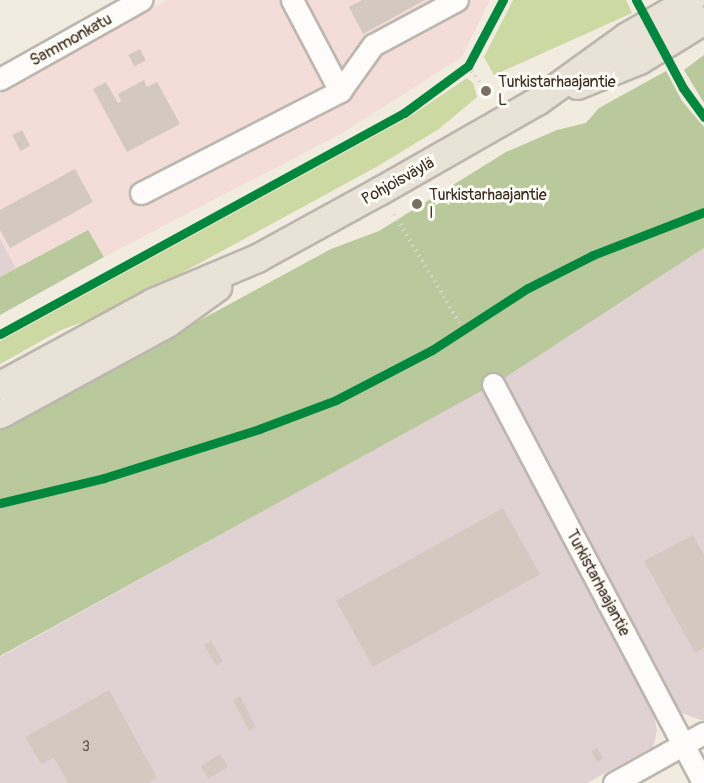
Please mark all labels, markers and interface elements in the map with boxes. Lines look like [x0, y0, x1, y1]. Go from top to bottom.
street label: Sammonkatu [27, 10, 115, 70]
place label: Turkistarhaajantie L [498, 72, 616, 110]
marker: Turkistarhaajantie L [479, 84, 493, 98]
street label: Pohjoisväylä [358, 153, 438, 209]
place label: Turkistarhaajantie I [429, 185, 547, 223]
marker: Turkistarhaajantie I [410, 197, 424, 211]
street label: Turkistarhaajantie [562, 527, 634, 639]
house number: 3 [82, 739, 90, 755]

